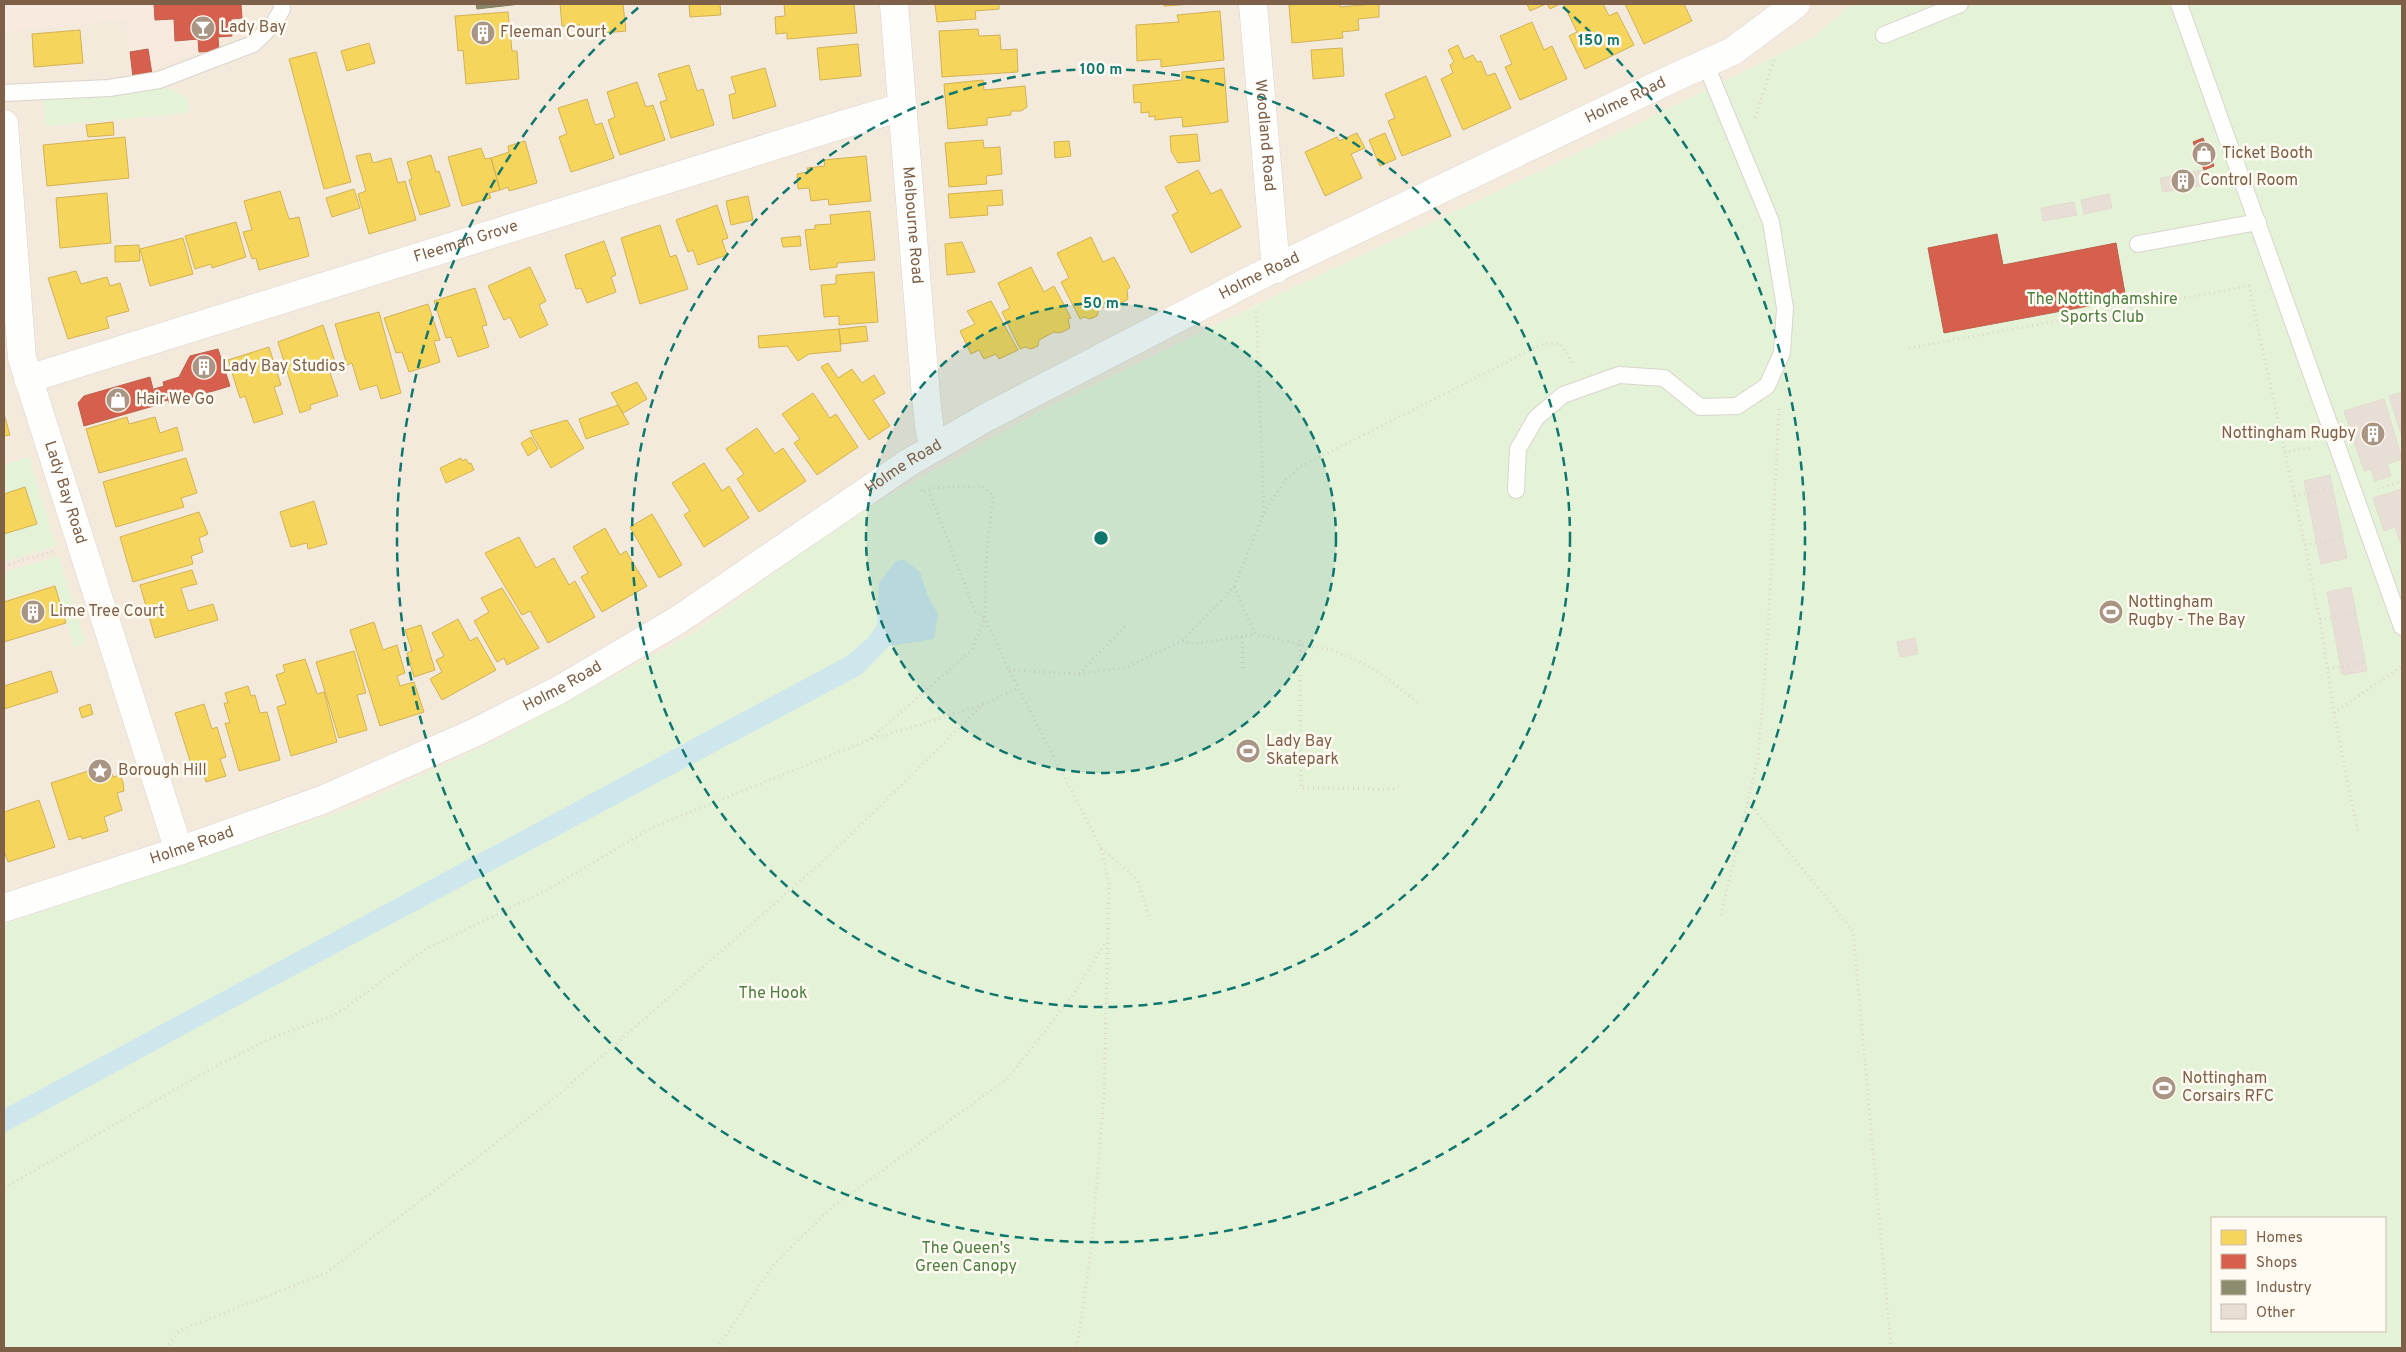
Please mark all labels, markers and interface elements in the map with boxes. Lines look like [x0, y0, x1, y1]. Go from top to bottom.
bar icon: Lady Bay [190, 15, 216, 41]
place label: Lady Bay [220, 18, 286, 38]
building icon: Fleeman Court [470, 20, 496, 46]
place label: Fleeman Court [500, 23, 607, 43]
text: 150 m [1578, 32, 1620, 51]
text: 100 m [1080, 61, 1122, 80]
street label: Holme Road [1582, 73, 1670, 129]
street label: Woodland Road [1250, 79, 1279, 192]
shop icon: Ticket Booth [2191, 141, 2217, 167]
place label: Ticket Booth [2222, 144, 2313, 164]
street label: Melbourne Road [897, 166, 927, 285]
building icon: Control Room [2170, 168, 2196, 194]
place label: Control Room [2200, 171, 2298, 191]
street label: Fleeman Grove [411, 216, 521, 268]
street label: Holme Road [1216, 248, 1303, 305]
park label: The Nottinghamshire Sports Club [2026, 290, 2178, 328]
text: 50 m [1083, 295, 1119, 314]
building icon: Lady Bay Studios [191, 354, 217, 380]
place label: Lady Bay Studios [222, 357, 345, 377]
shop icon: Hair We Go [105, 387, 131, 413]
place label: Hair We Go [136, 390, 214, 410]
building icon: Nottingham Rugby [2360, 421, 2386, 447]
place label: Nottingham Rugby [2221, 424, 2356, 444]
street label: Holme Road [861, 435, 946, 499]
street label: Lady Bay Road [39, 439, 91, 547]
centre of rings [1092, 529, 1110, 547]
place label: Nottingham Rugby - The Bay [2128, 593, 2245, 631]
building icon: Lime Tree Court [20, 599, 46, 625]
sports icon: Nottingham Rugby - The Bay [2098, 599, 2124, 625]
place label: Lime Tree Court [50, 602, 165, 622]
street label: Holme Road [520, 657, 606, 717]
place label: Lady Bay Skatepark [1266, 732, 1339, 770]
sports icon: Lady Bay Skatepark [1235, 738, 1261, 764]
place icon: Borough Hill [87, 758, 113, 784]
place label: Borough Hill [118, 761, 207, 781]
street label: Holme Road [148, 822, 237, 870]
park label: The Hook [739, 984, 807, 1004]
place label: Nottingham Corsairs RFC [2182, 1069, 2274, 1107]
sports icon: Nottingham Corsairs RFC [2151, 1075, 2177, 1101]
legend [2211, 1217, 2386, 1332]
text: Homes [2256, 1229, 2303, 1248]
park label: The Queen's Green Canopy [915, 1239, 1017, 1277]
text: Shops [2256, 1254, 2297, 1273]
text: Industry [2256, 1279, 2312, 1298]
text: Other [2256, 1304, 2295, 1323]

